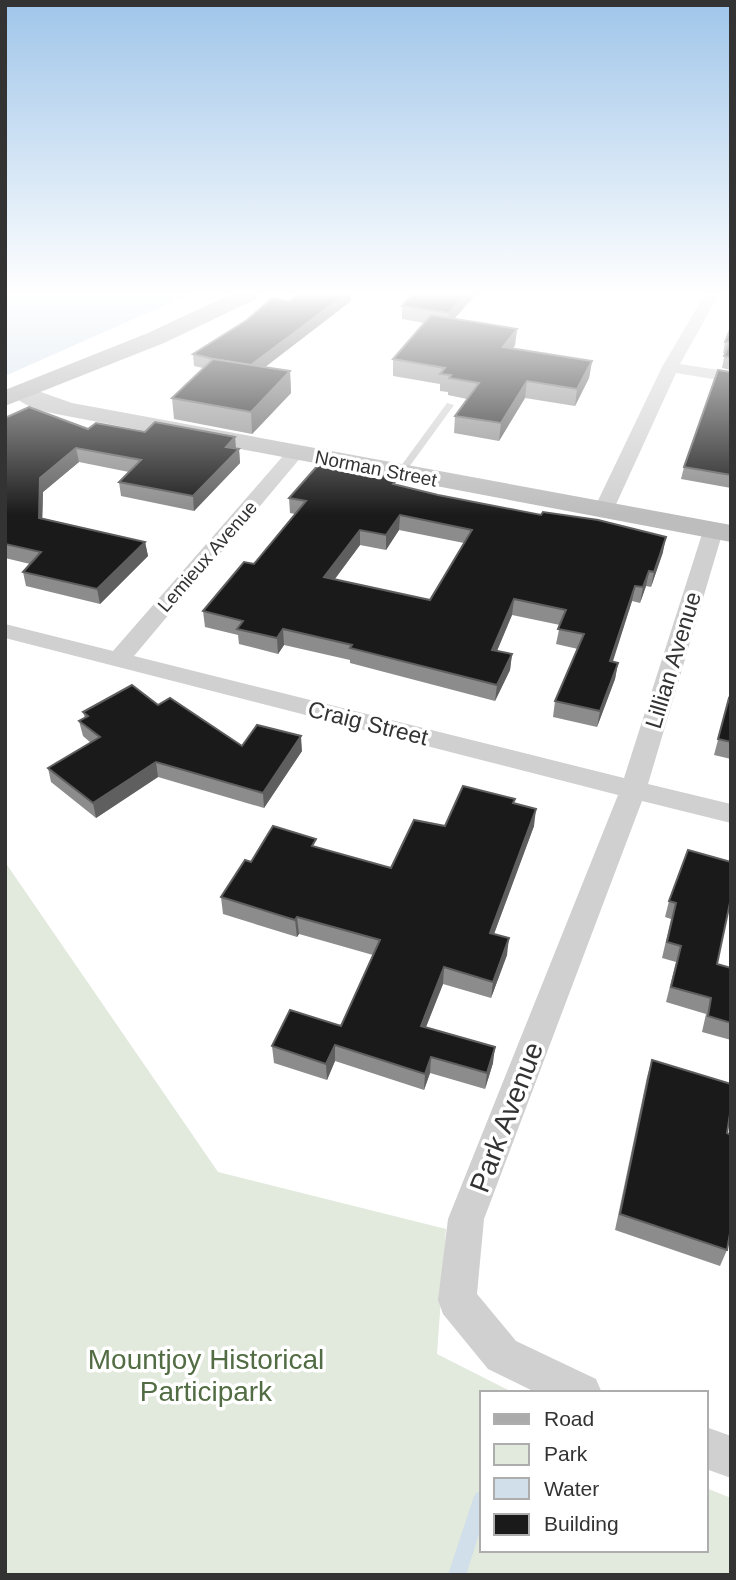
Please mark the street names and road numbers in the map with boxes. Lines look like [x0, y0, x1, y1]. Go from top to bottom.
street label: Norman Street [313, 446, 439, 491]
street label: Lemieux Avenue [153, 497, 261, 616]
street label: Lillian Avenue [640, 589, 706, 731]
street label: Craig Street [305, 696, 431, 751]
street label: Park Avenue [464, 1038, 549, 1197]

